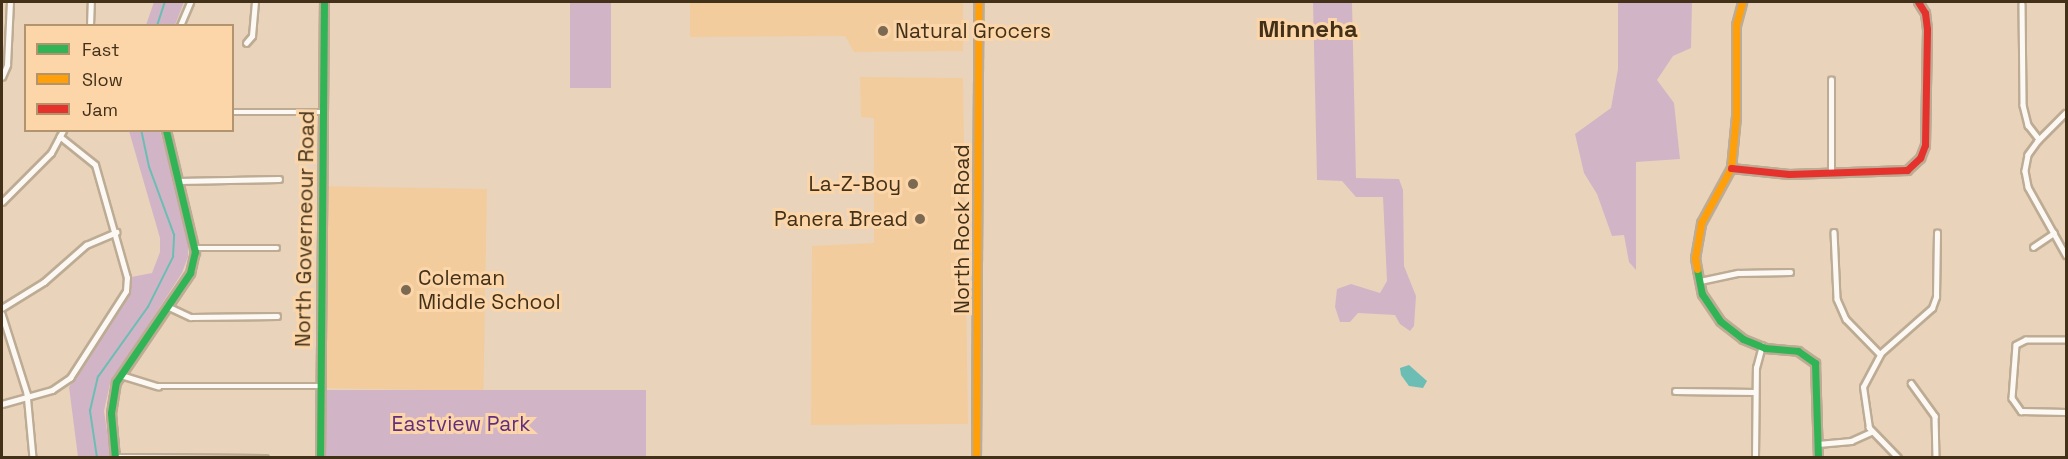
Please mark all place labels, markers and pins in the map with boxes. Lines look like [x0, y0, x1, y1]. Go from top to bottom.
place label: Natural Grocers [895, 18, 1051, 44]
marker: Natural Grocers [876, 24, 890, 38]
place label: La-Z-Boy [808, 171, 901, 197]
marker: La-Z-Boy [906, 177, 920, 191]
place label: Panera Bread [774, 206, 908, 232]
marker: Panera Bread [913, 212, 927, 226]
place label: Coleman Middle School [418, 265, 561, 315]
marker: Coleman Middle School [399, 283, 413, 297]

